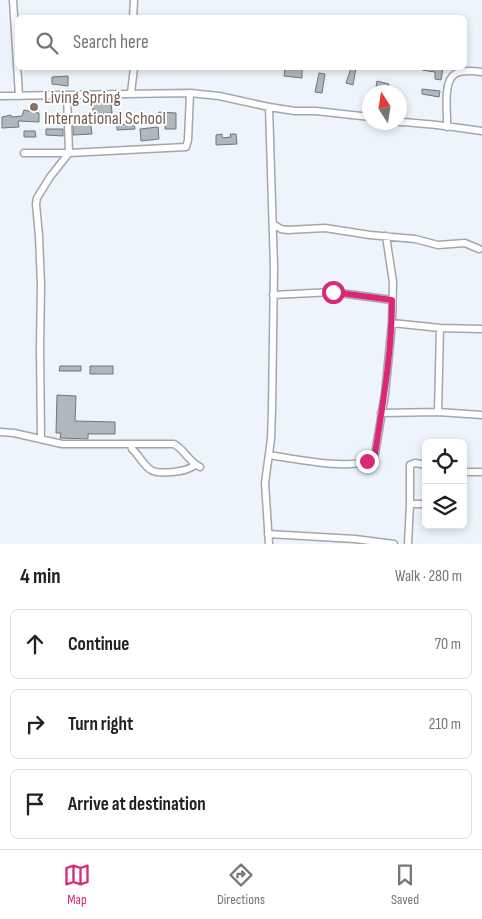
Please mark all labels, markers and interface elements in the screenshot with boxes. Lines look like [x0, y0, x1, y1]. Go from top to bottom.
search box [15, 15, 467, 70]
icon: search [33, 29, 61, 57]
text: Search here [73, 31, 149, 54]
north arrow [362, 85, 407, 130]
place label: Living Spring International School [44, 87, 166, 129]
marker: Living Spring International School [28, 101, 40, 113]
route start [322, 281, 345, 304]
map controls [422, 439, 467, 529]
button: locate [422, 439, 467, 484]
route end [356, 450, 379, 473]
button: layers [422, 484, 467, 529]
text: 4 min [20, 564, 61, 589]
text: Walk · 280 m [395, 567, 462, 586]
icon: ahead [21, 630, 49, 658]
text: Continue [68, 633, 129, 656]
text: 70 m [435, 635, 461, 654]
icon: right [21, 710, 49, 738]
text: Turn right [68, 713, 133, 736]
text: 210 m [429, 715, 461, 734]
icon: arrive [21, 790, 49, 818]
text: Arrive at destination [68, 793, 206, 816]
tab: Map [63, 861, 91, 908]
tab: Directions [217, 861, 265, 908]
tab: Saved [391, 861, 419, 908]

